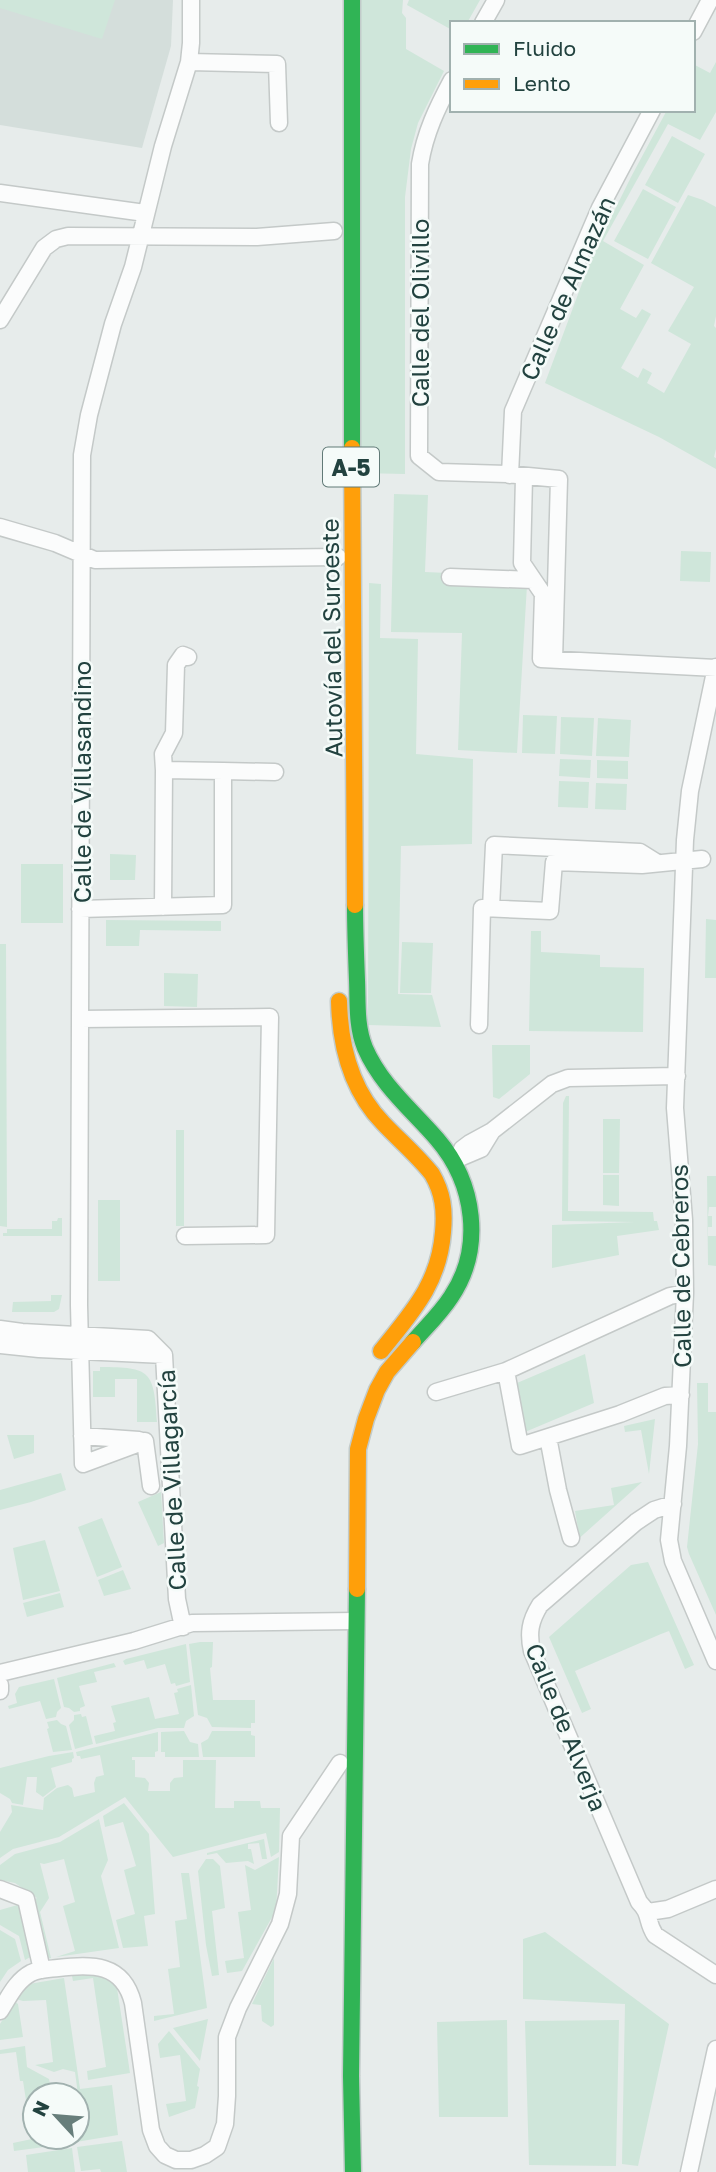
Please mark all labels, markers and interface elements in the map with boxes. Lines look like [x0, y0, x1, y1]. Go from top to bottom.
legend [450, 21, 695, 112]
text: Fluido [513, 35, 576, 61]
text: Lento [513, 70, 571, 96]
street label: Calle de Almazán [513, 192, 621, 384]
street label: Calle del Olivillo [405, 219, 434, 407]
road number: A-5 [323, 447, 379, 486]
street label: Autovía del Suroeste [314, 518, 348, 758]
street label: Calle de Villasandino [67, 661, 96, 903]
street label: Calle de Cebreros [664, 1164, 696, 1368]
street label: Calle de Villagarcía [151, 1369, 191, 1591]
street label: Calle de Alverja [520, 1639, 614, 1815]
north arrow [21, 2081, 91, 2151]
text: N [27, 2097, 54, 2120]

